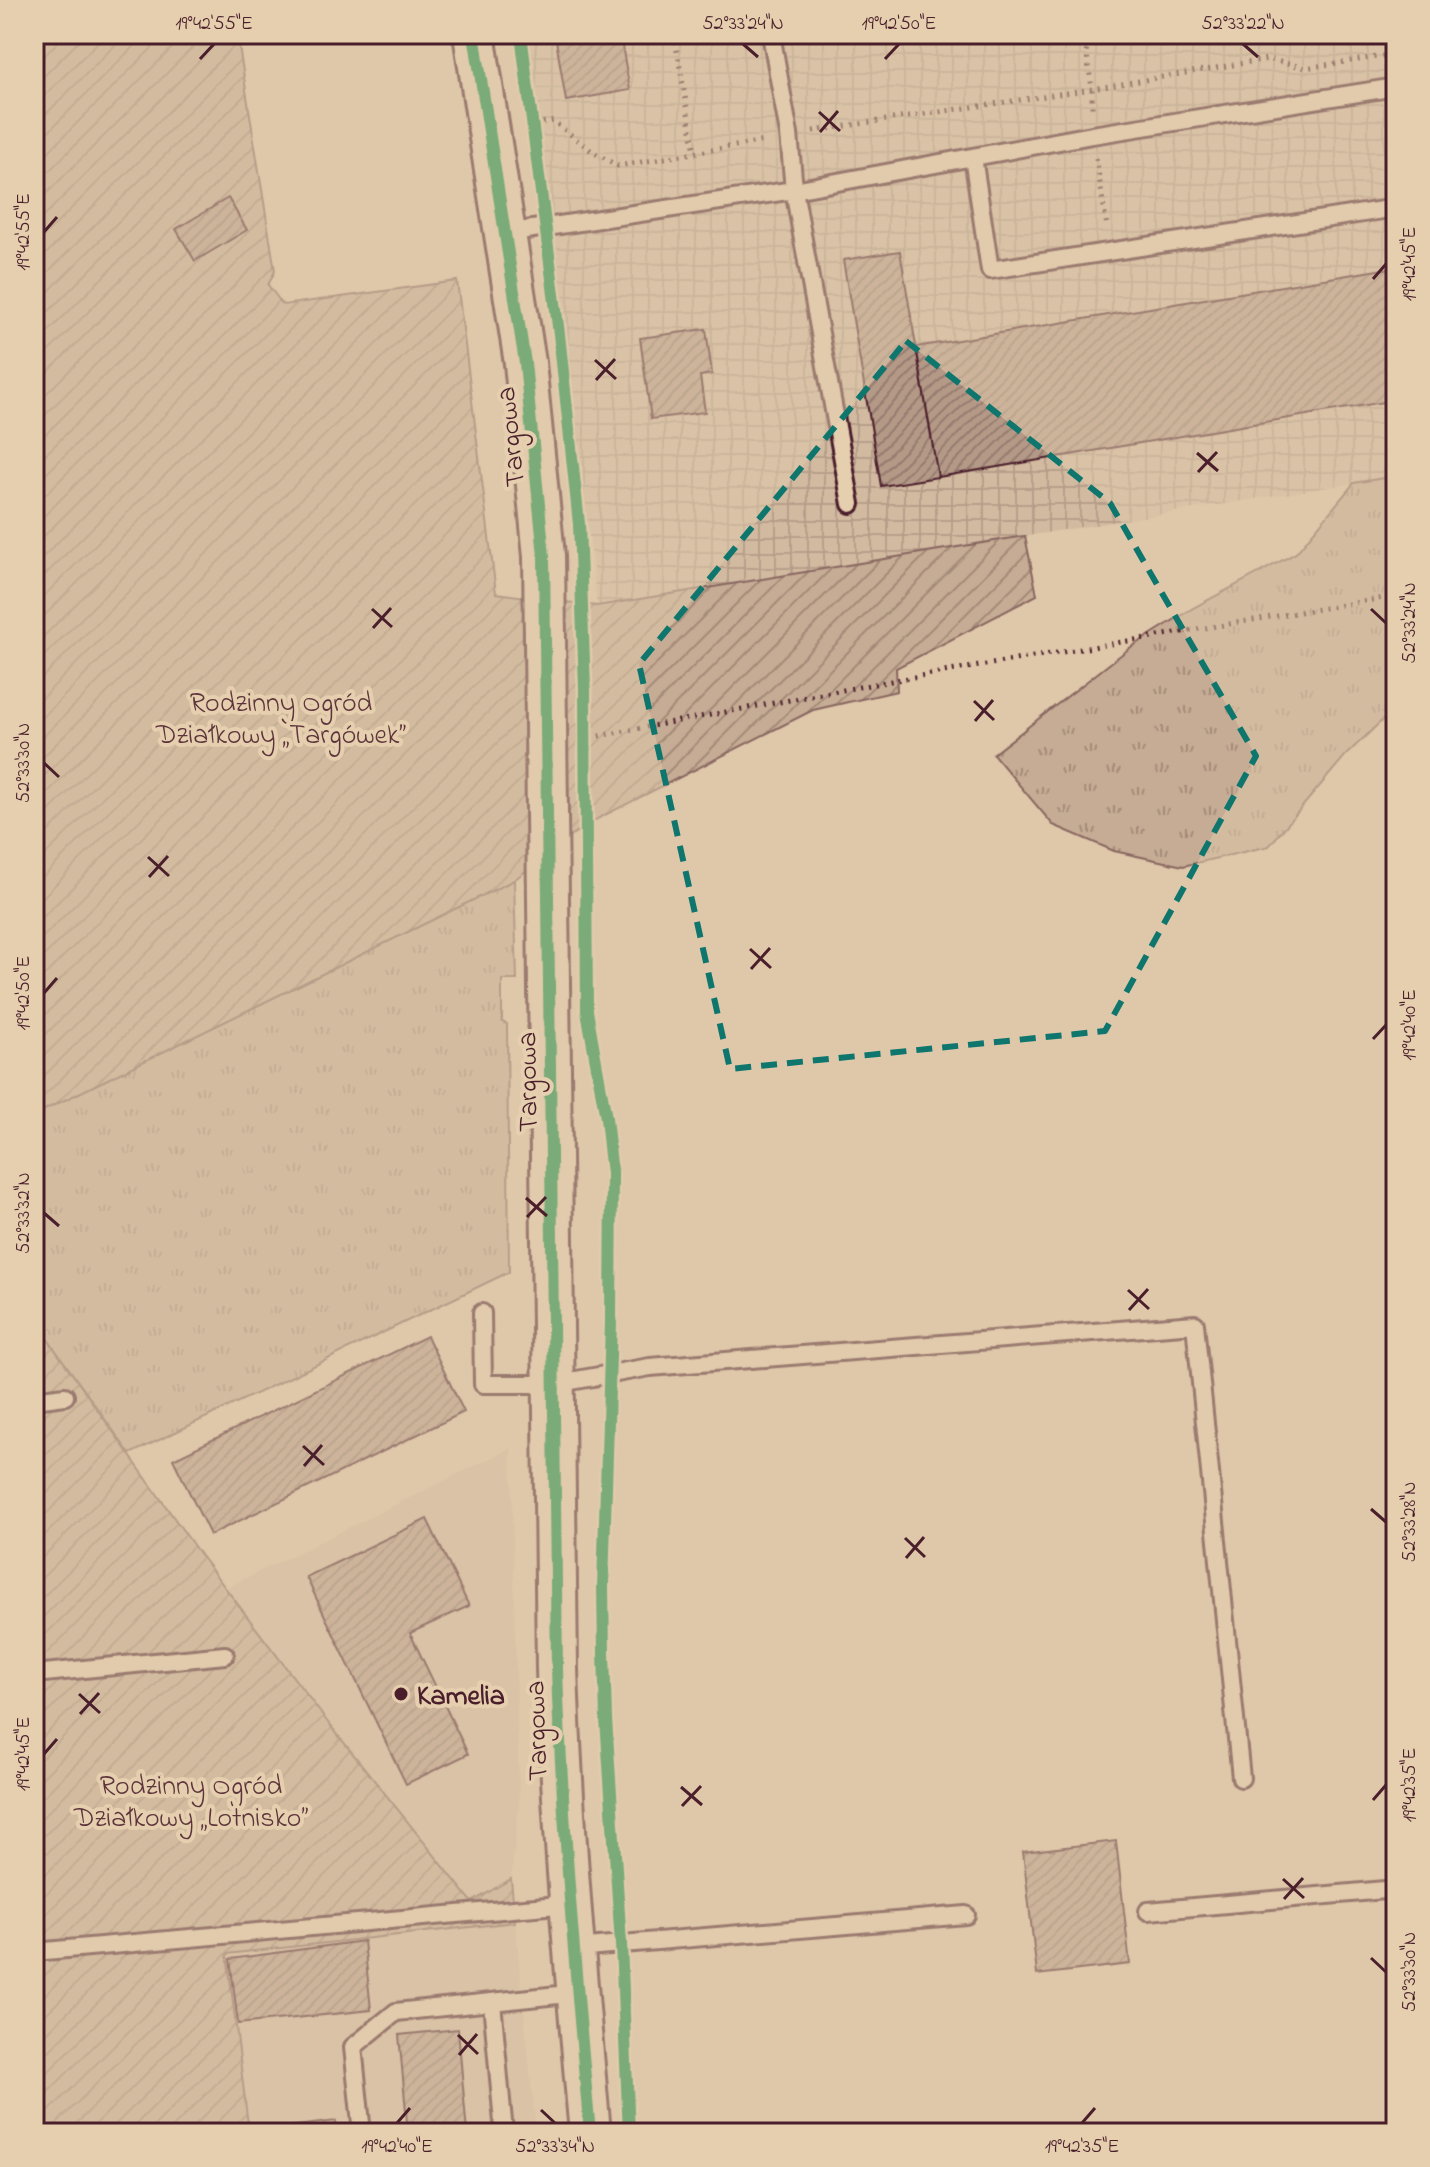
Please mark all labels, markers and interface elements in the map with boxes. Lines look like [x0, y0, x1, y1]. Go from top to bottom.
text: 19°42'55"E [175, 10, 253, 39]
text: 52°33'24"N [702, 10, 784, 39]
text: 19°42'50"E [862, 10, 936, 39]
text: 52°33'22"N [1201, 10, 1285, 39]
text: 19°42'55"E [10, 193, 39, 271]
text: 19°42'45"E [1396, 227, 1425, 301]
street label: Targowa [487, 385, 538, 489]
text: 52°33'24"N [1396, 582, 1425, 664]
park label: Rodzinny Ogród Działkowy „Targówek” [155, 684, 406, 757]
text: 52°33'30"N [10, 723, 39, 803]
text: 19°42'50"E [10, 956, 39, 1030]
text: 19°42'40"E [1396, 989, 1425, 1061]
street label: Targowa [508, 1031, 551, 1133]
text: 52°33'32"N [10, 1172, 39, 1254]
text: 52°33'28"N [1396, 1482, 1425, 1562]
place label: Kamelia [417, 1677, 505, 1718]
street label: Targowa [516, 1680, 561, 1782]
marker: Kamelia [392, 1685, 410, 1703]
text: 19°42'45"E [10, 1717, 39, 1791]
text: 19°42'35"E [1396, 1748, 1425, 1822]
park label: Rodzinny Ogród Działkowy „Lotnisko” [73, 1767, 308, 1840]
text: 52°33'30"N [1396, 1932, 1425, 2012]
text: 19°42'40"E [361, 2133, 433, 2162]
text: 52°33'34"N [515, 2133, 595, 2162]
text: 19°42'35"E [1045, 2133, 1119, 2162]

